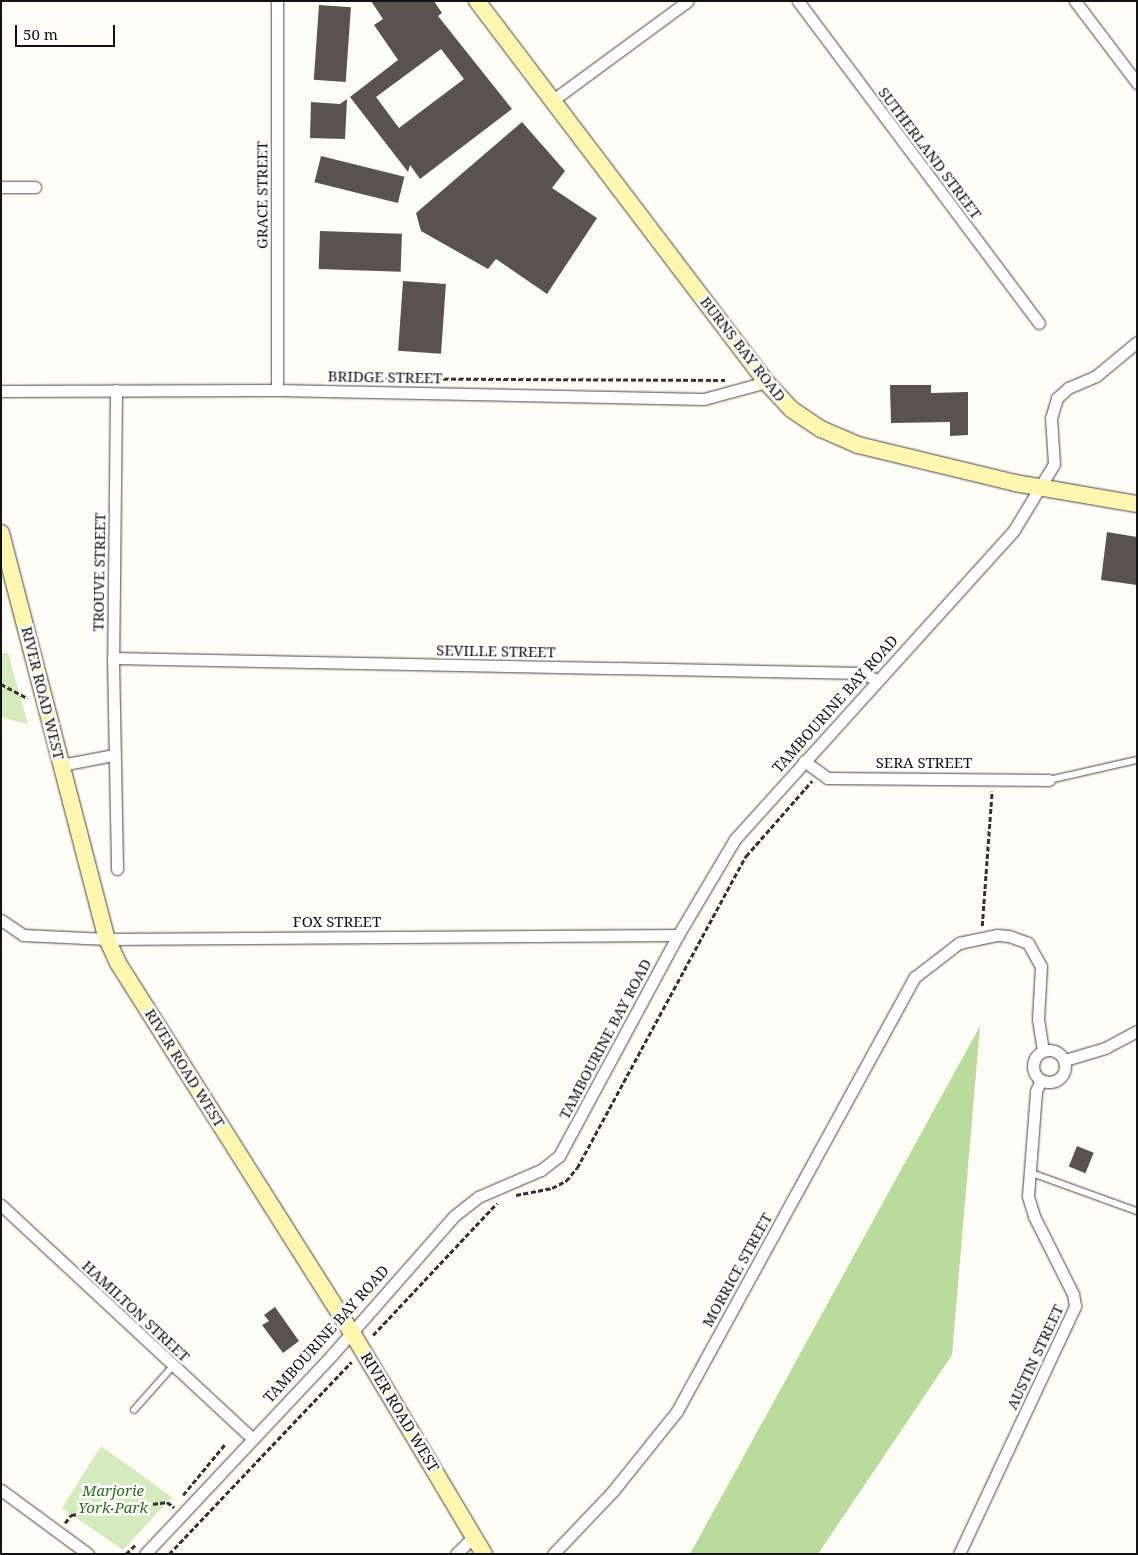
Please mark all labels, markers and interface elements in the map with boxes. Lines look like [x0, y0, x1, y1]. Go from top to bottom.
scale bar [18, 15, 118, 47]
text: 50 m [23, 24, 58, 44]
street label: SUTHERLAND STREET [875, 84, 985, 222]
street label: GRACE STREET [253, 141, 271, 249]
street label: BURNS BAY ROAD [696, 293, 790, 405]
street label: BRIDGE STREET [327, 367, 443, 387]
street label: TROUVE STREET [89, 512, 109, 632]
street label: RIVER ROAD WEST [18, 625, 68, 761]
street label: TAMBOURINE BAY ROAD [768, 632, 902, 776]
street label: SEVILLE STREET [436, 641, 556, 661]
street label: SERA STREET [876, 754, 972, 772]
street label: FOX STREET [293, 913, 381, 931]
street label: TAMBOURINE BAY ROAD [555, 956, 655, 1122]
street label: RIVER ROAD WEST [141, 1005, 229, 1131]
street label: MORRICE STREET [698, 1210, 776, 1330]
street label: HAMILTON STREET [78, 1257, 194, 1365]
street label: TAMBOURINE BAY ROAD [259, 1262, 393, 1406]
street label: AUSTIN STREET [1003, 1302, 1067, 1412]
street label: RIVER ROAD WEST [357, 1349, 443, 1475]
park label: Marjorie York Park [78, 1481, 148, 1516]

